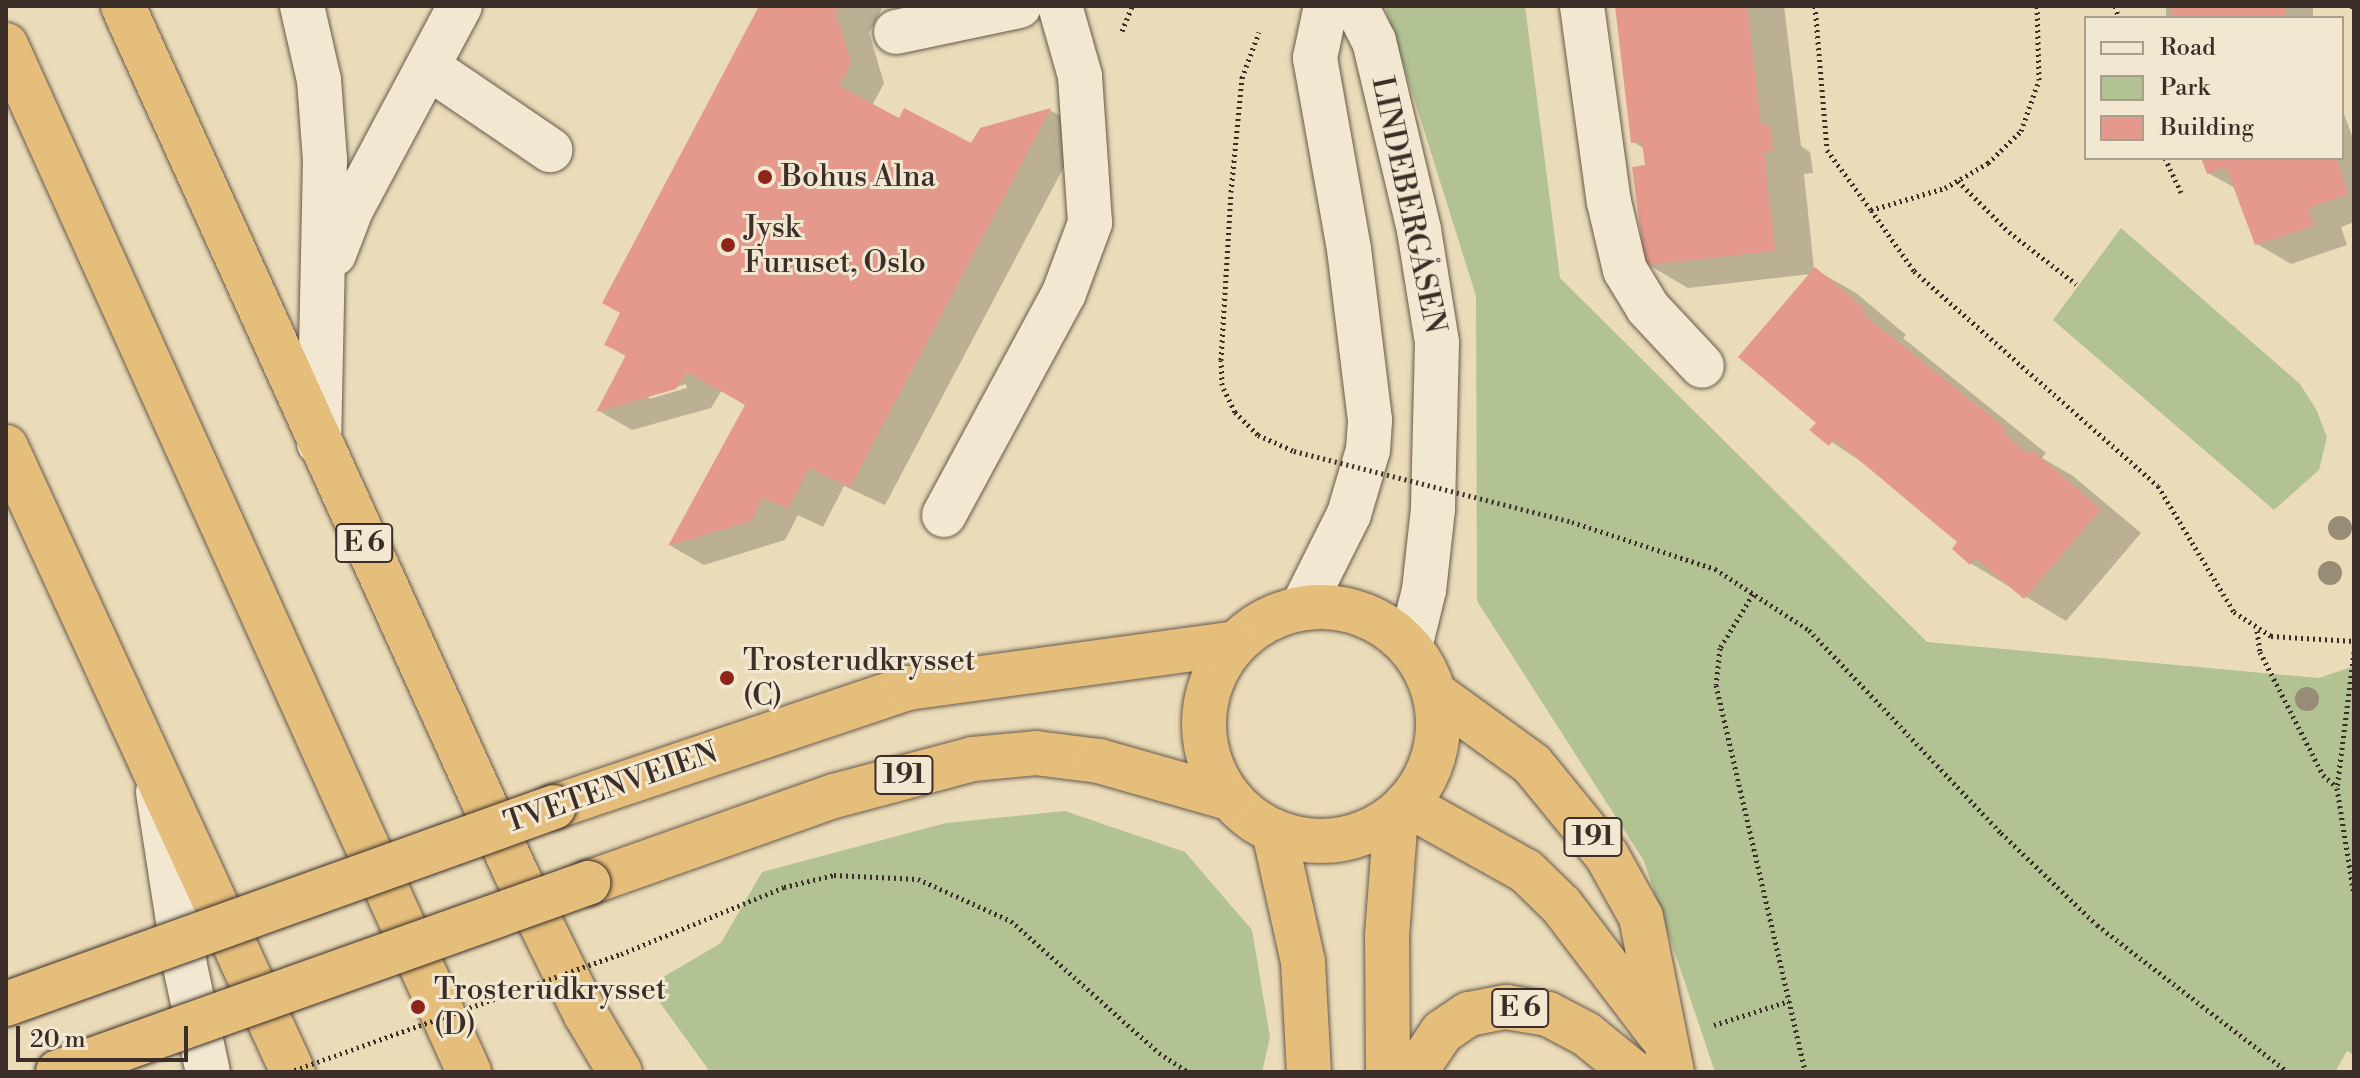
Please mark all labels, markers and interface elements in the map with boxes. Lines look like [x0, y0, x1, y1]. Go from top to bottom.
legend [2084, 16, 2344, 160]
text: Road [2160, 33, 2216, 63]
street label: LINDEBERGÅSEN [1363, 73, 1453, 337]
text: Park [2160, 73, 2210, 103]
text: Building [2160, 113, 2254, 143]
place label: Bohus Alna [781, 159, 936, 195]
marker: Bohus Alna [756, 168, 774, 186]
place label: Jysk Furuset, Oslo [744, 210, 926, 280]
marker: Jysk Furuset, Oslo [719, 236, 737, 254]
road number: E 6 [334, 519, 394, 567]
place label: Trosterudkrysset (C) [743, 643, 975, 714]
marker: Trosterudkrysset (C) [718, 669, 736, 687]
street label: TVETENVEIEN [500, 735, 722, 841]
road number: 191 [874, 751, 934, 799]
road number: 191 [1563, 813, 1623, 861]
place label: Trosterudkrysset (D) [434, 972, 666, 1042]
road number: E 6 [1490, 984, 1550, 1032]
marker: Trosterudkrysset (D) [409, 998, 427, 1016]
scale bar [20, 1010, 192, 1060]
text: 20 m [30, 1025, 86, 1055]

